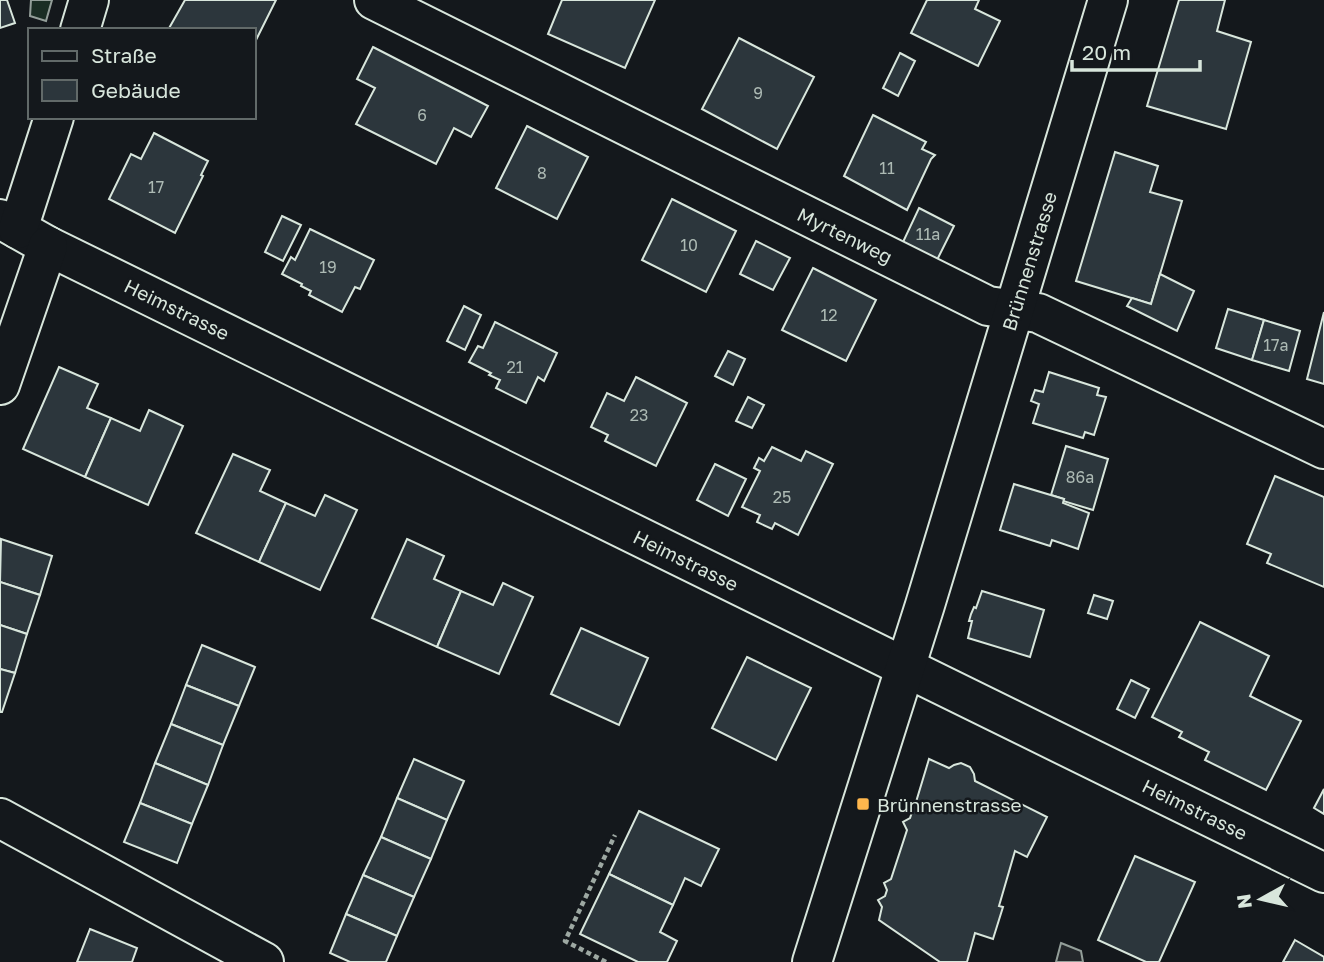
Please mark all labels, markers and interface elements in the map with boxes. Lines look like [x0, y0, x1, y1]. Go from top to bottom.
legend [28, 28, 256, 119]
scale bar [1072, 28, 1200, 72]
text: 20 m [1082, 39, 1131, 65]
text: Straße [91, 42, 157, 68]
text: Gebäude [91, 77, 181, 103]
house number: 9 [753, 83, 763, 103]
house number: 6 [417, 105, 427, 125]
house number: 11 [879, 158, 895, 178]
house number: 8 [537, 163, 547, 183]
house number: 17 [148, 177, 164, 197]
street label: Brünnenstrasse [997, 189, 1061, 333]
street label: Myrtenweg [794, 202, 896, 268]
house number: 11a [916, 224, 940, 244]
house number: 10 [680, 235, 698, 255]
house number: 19 [319, 257, 337, 277]
street label: Heimstrasse [121, 274, 233, 344]
house number: 12 [820, 305, 838, 325]
house number: 17a [1263, 335, 1289, 355]
house number: 21 [506, 357, 524, 377]
house number: 23 [630, 405, 648, 425]
house number: 86a [1066, 467, 1094, 487]
house number: 25 [773, 487, 791, 507]
street label: Heimstrasse [630, 525, 742, 595]
street label: Heimstrasse [1139, 774, 1251, 844]
place label: Brünnenstrasse [877, 793, 1022, 816]
marker: Brünnenstrasse [855, 796, 871, 812]
north arrow [1226, 864, 1296, 934]
text: N [1231, 893, 1256, 910]

